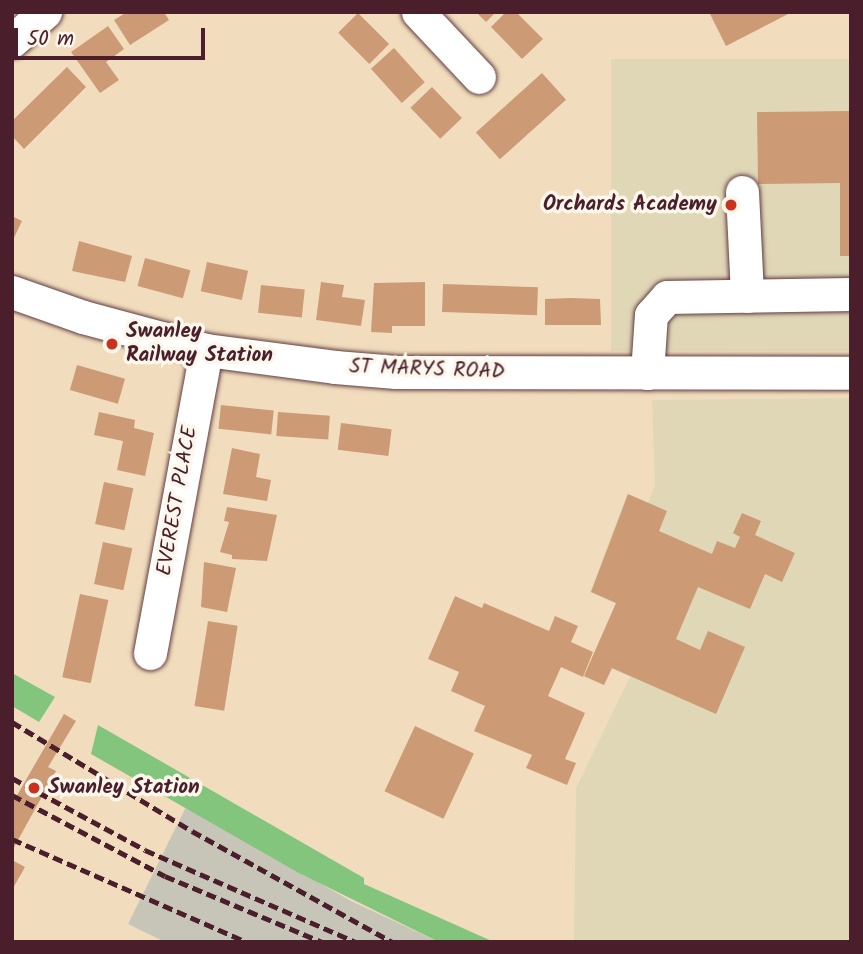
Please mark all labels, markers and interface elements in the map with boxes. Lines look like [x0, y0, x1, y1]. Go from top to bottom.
scale bar [18, 14, 208, 58]
text: 50 m [27, 23, 74, 56]
place label: Orchards Academy [543, 192, 717, 218]
marker: Orchards Academy [723, 197, 739, 213]
place label: Swanley Railway Station [126, 319, 273, 369]
marker: Swanley Railway Station [104, 336, 120, 352]
street label: ST MARYS ROAD [349, 355, 505, 385]
street label: EVEREST PLACE [152, 424, 204, 578]
place label: Swanley Station [48, 775, 200, 801]
marker: Swanley Station [26, 780, 42, 796]

